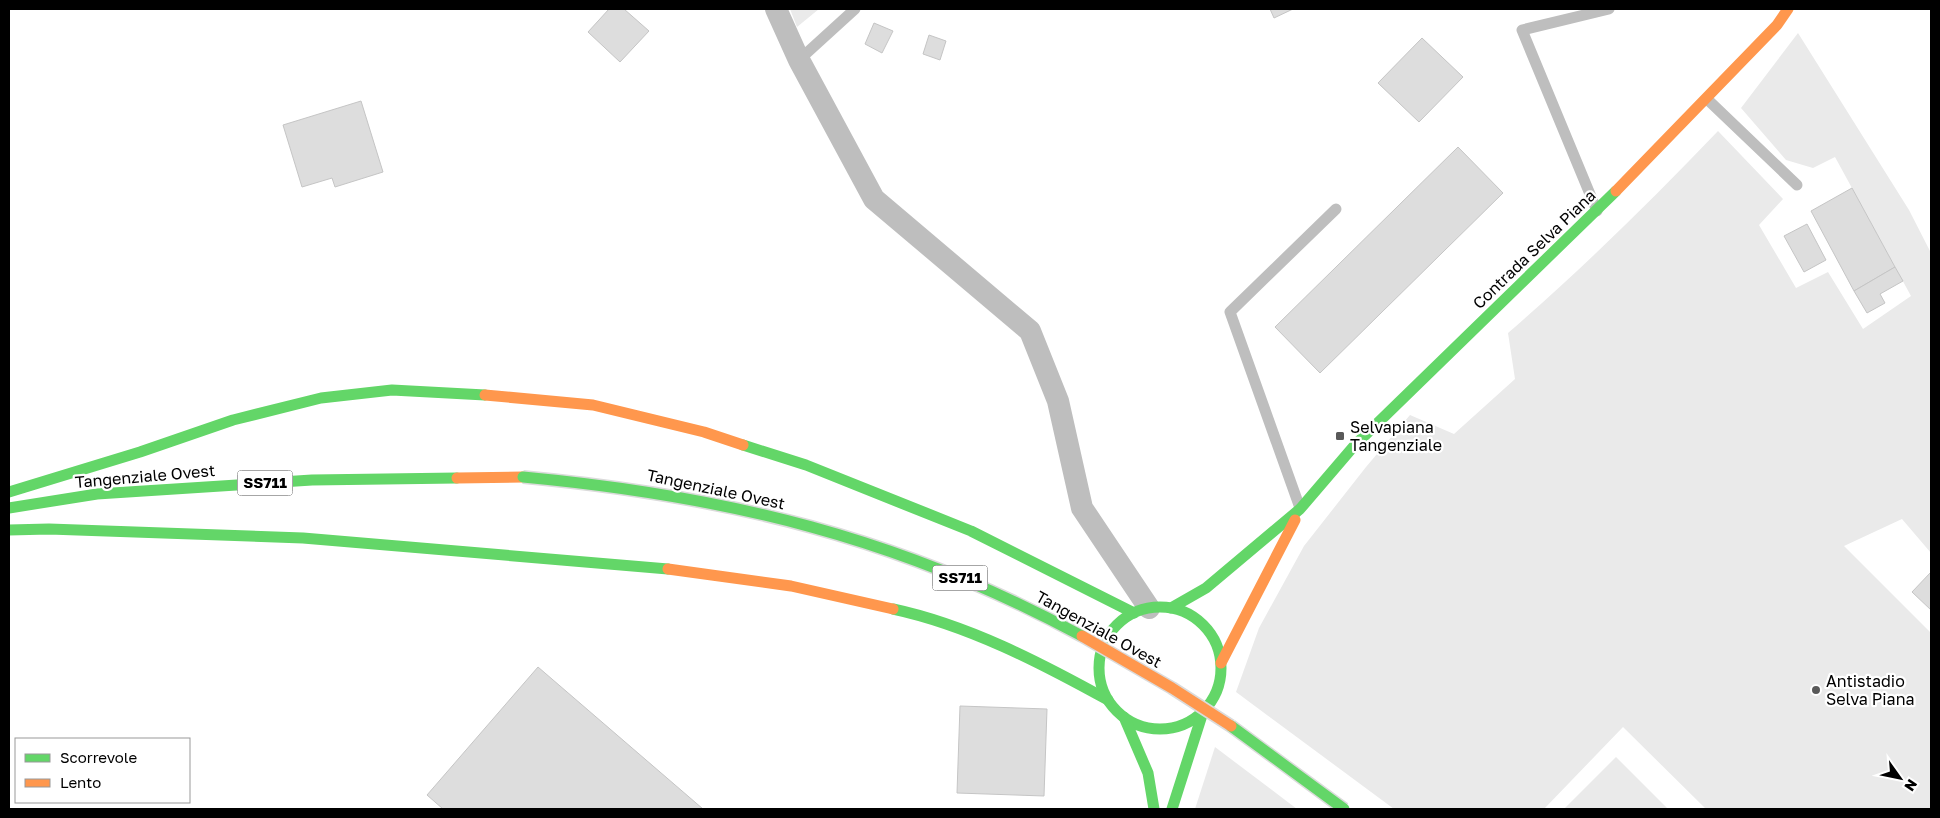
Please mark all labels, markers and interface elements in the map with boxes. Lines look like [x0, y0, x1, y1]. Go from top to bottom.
street label: Contrada Selva Piana [1468, 185, 1600, 313]
place label: Selvapiana Tangenziale [1350, 417, 1442, 455]
marker: Selvapiana Tangenziale [1334, 430, 1346, 442]
street label: Tangenziale Ovest [74, 460, 216, 492]
street label: Tangenziale Ovest [645, 465, 787, 513]
road number: SS711 [238, 470, 292, 496]
road number: SS711 [932, 566, 988, 590]
street label: Tangenziale Ovest [1033, 586, 1165, 672]
place label: Antistadio Selva Piana [1826, 671, 1915, 709]
marker: Antistadio Selva Piana [1810, 684, 1822, 696]
legend [15, 738, 190, 803]
text: Scorrevole [60, 748, 137, 766]
north arrow [1875, 753, 1925, 803]
text: Lento [60, 773, 101, 791]
text: N [1901, 776, 1921, 794]

